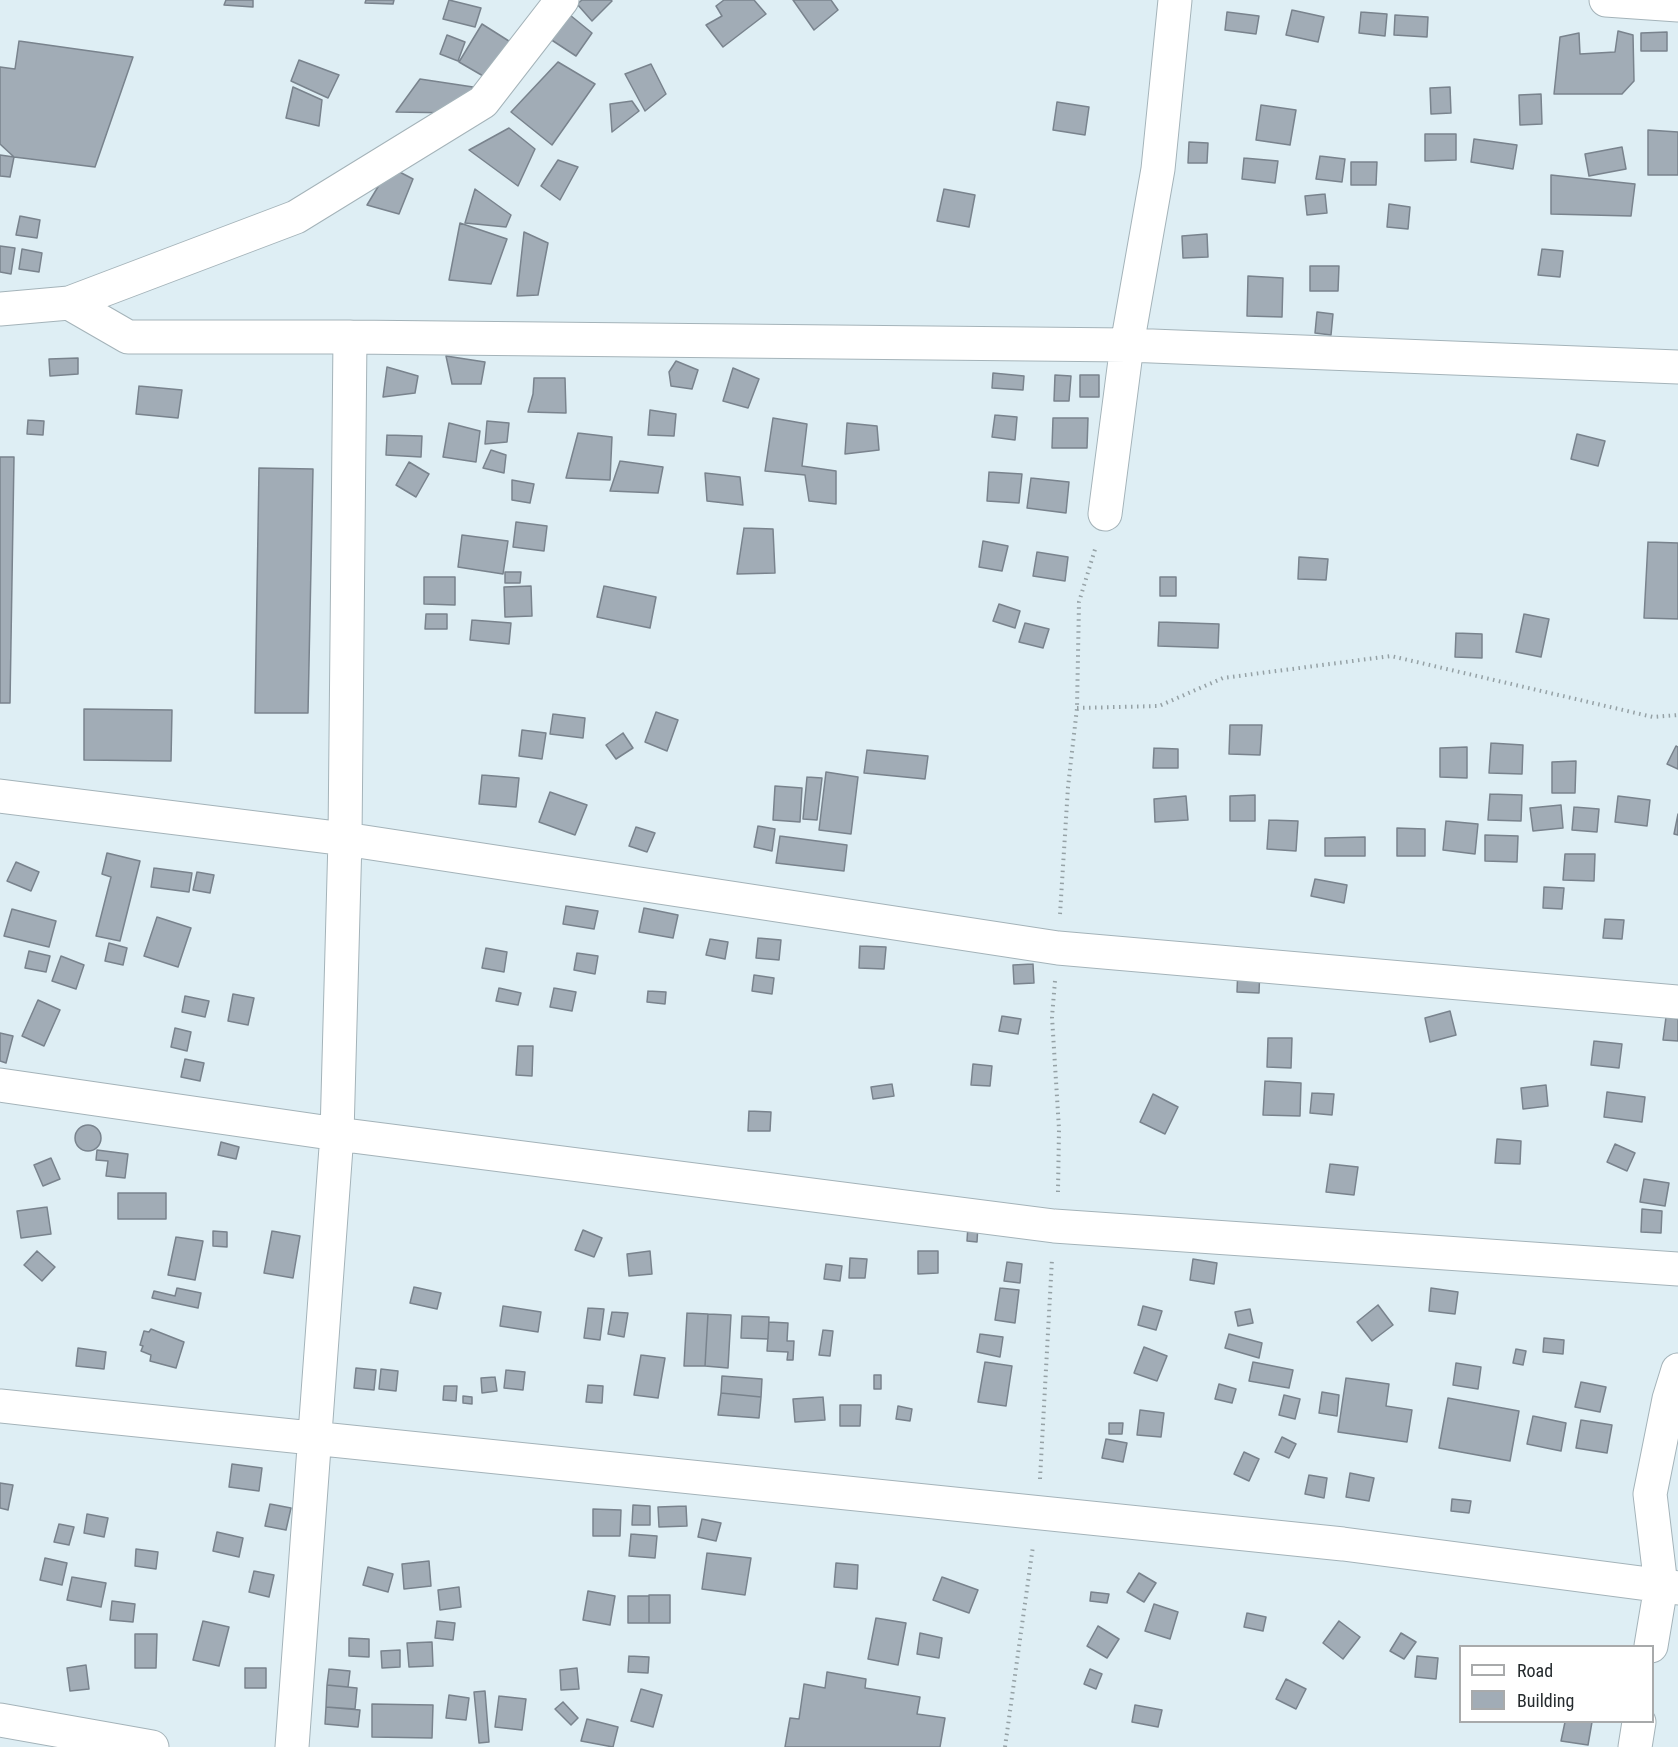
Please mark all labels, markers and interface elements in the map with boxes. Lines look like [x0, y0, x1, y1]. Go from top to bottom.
legend [1459, 1645, 1654, 1723]
text: Road [1517, 1660, 1553, 1681]
text: Building [1517, 1690, 1574, 1711]

